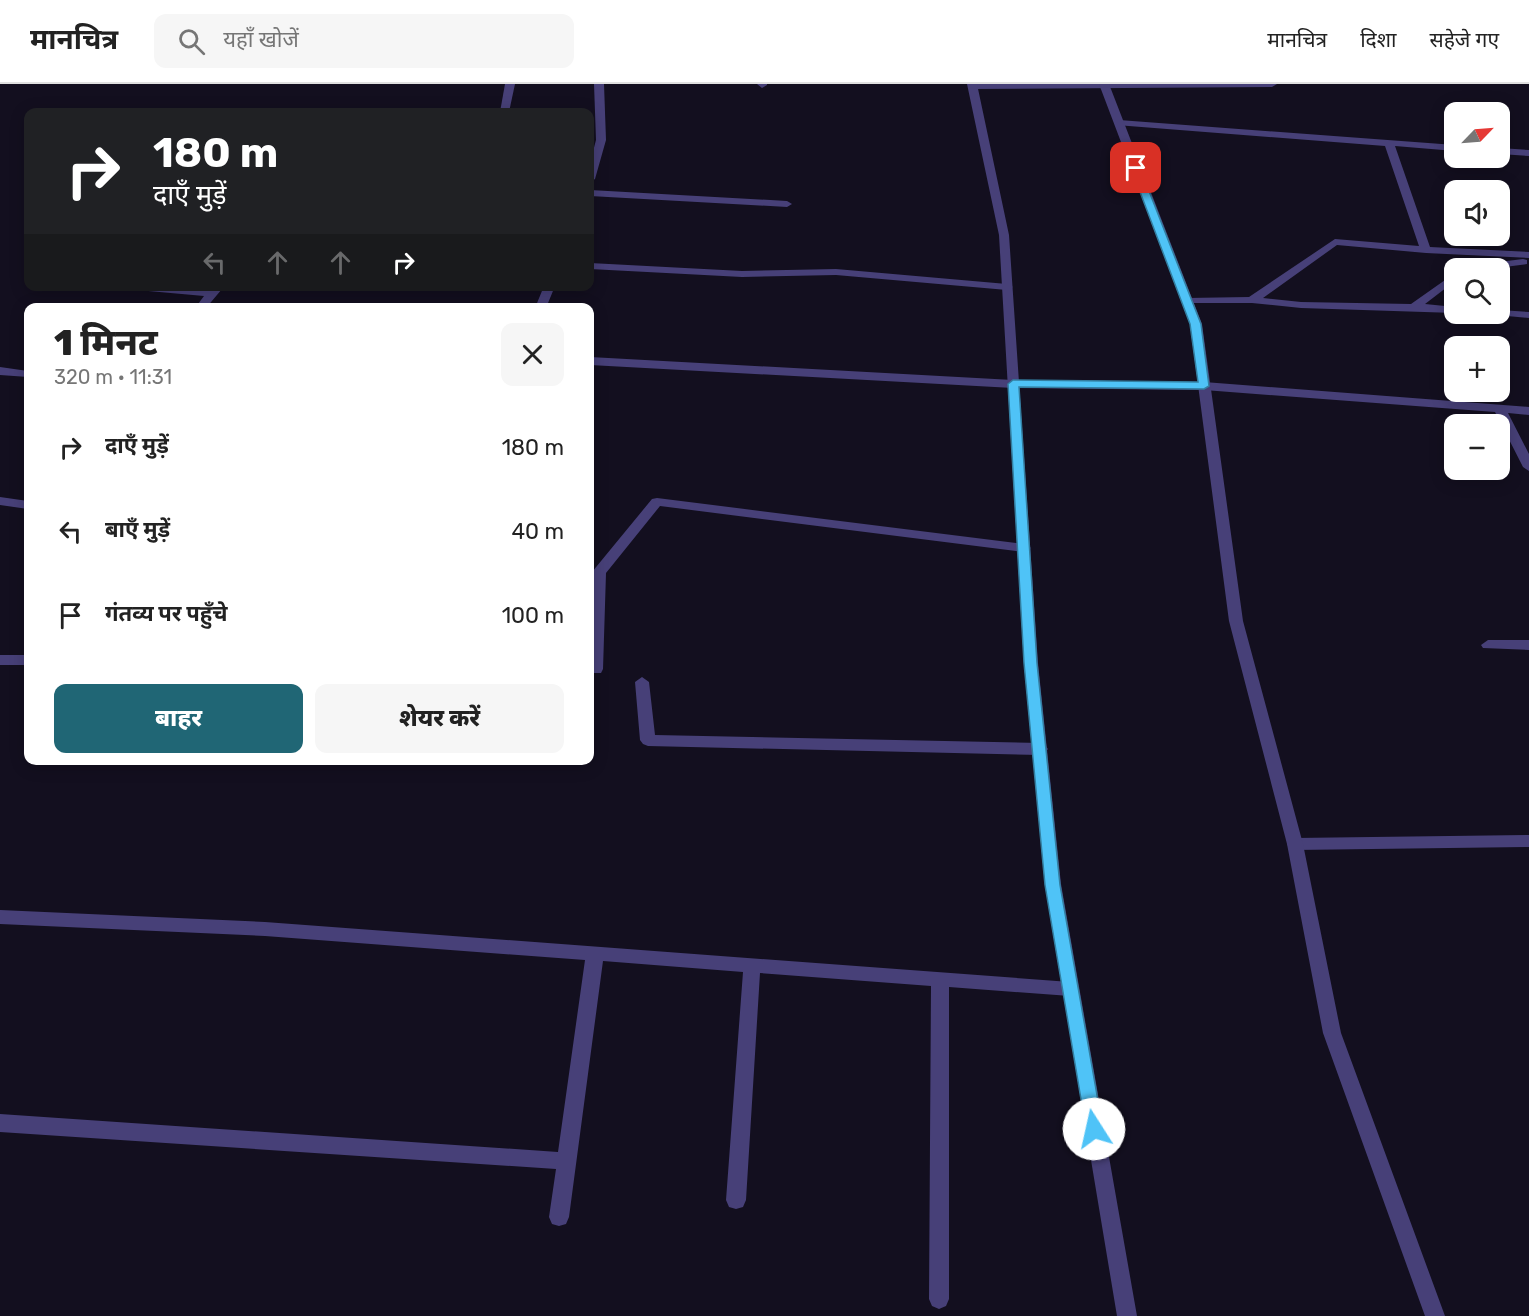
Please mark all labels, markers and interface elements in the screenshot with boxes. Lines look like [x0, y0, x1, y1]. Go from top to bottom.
search box [154, 14, 574, 68]
text: मानचित्र [30, 23, 118, 56]
icon: search [175, 25, 208, 58]
text: यहाँ खोजें [223, 26, 299, 53]
text: मानचित्र [1267, 27, 1327, 52]
text: दिशा [1360, 27, 1396, 52]
text: सहेजे गए [1429, 27, 1499, 52]
north arrow [1444, 102, 1510, 168]
map controls [1444, 102, 1510, 480]
text: 180 m [153, 128, 278, 178]
icon: right [54, 132, 132, 210]
pin [1110, 142, 1161, 193]
icon: arrive [1119, 151, 1152, 184]
text: दाएँ मुड़ें [153, 179, 226, 211]
button: sound [1444, 180, 1510, 246]
icon: left [198, 246, 231, 279]
icon: ahead [261, 246, 294, 279]
icon: ahead [324, 246, 357, 279]
icon: right [387, 246, 420, 279]
button: search [1444, 258, 1510, 324]
text: 1 मिनट [54, 321, 158, 364]
button: close [501, 323, 564, 386]
button: + [1444, 336, 1510, 402]
text: 320 m · 11:31 [54, 365, 172, 389]
button: − [1444, 414, 1510, 480]
icon: right [54, 431, 87, 464]
text: दाएँ मुड़ें [105, 432, 169, 459]
text: 180 m [502, 434, 564, 461]
icon: left [54, 515, 87, 548]
text: बाएँ मुड़ें [105, 516, 170, 543]
text: 40 m [511, 518, 564, 545]
icon: arrive [54, 599, 87, 632]
text: गंतव्य पर पहुँचे [105, 600, 227, 627]
text: 100 m [502, 602, 564, 629]
button: बाहर [54, 684, 303, 753]
button: शेयर करें [315, 684, 564, 753]
position arrow [1062, 1097, 1126, 1161]

